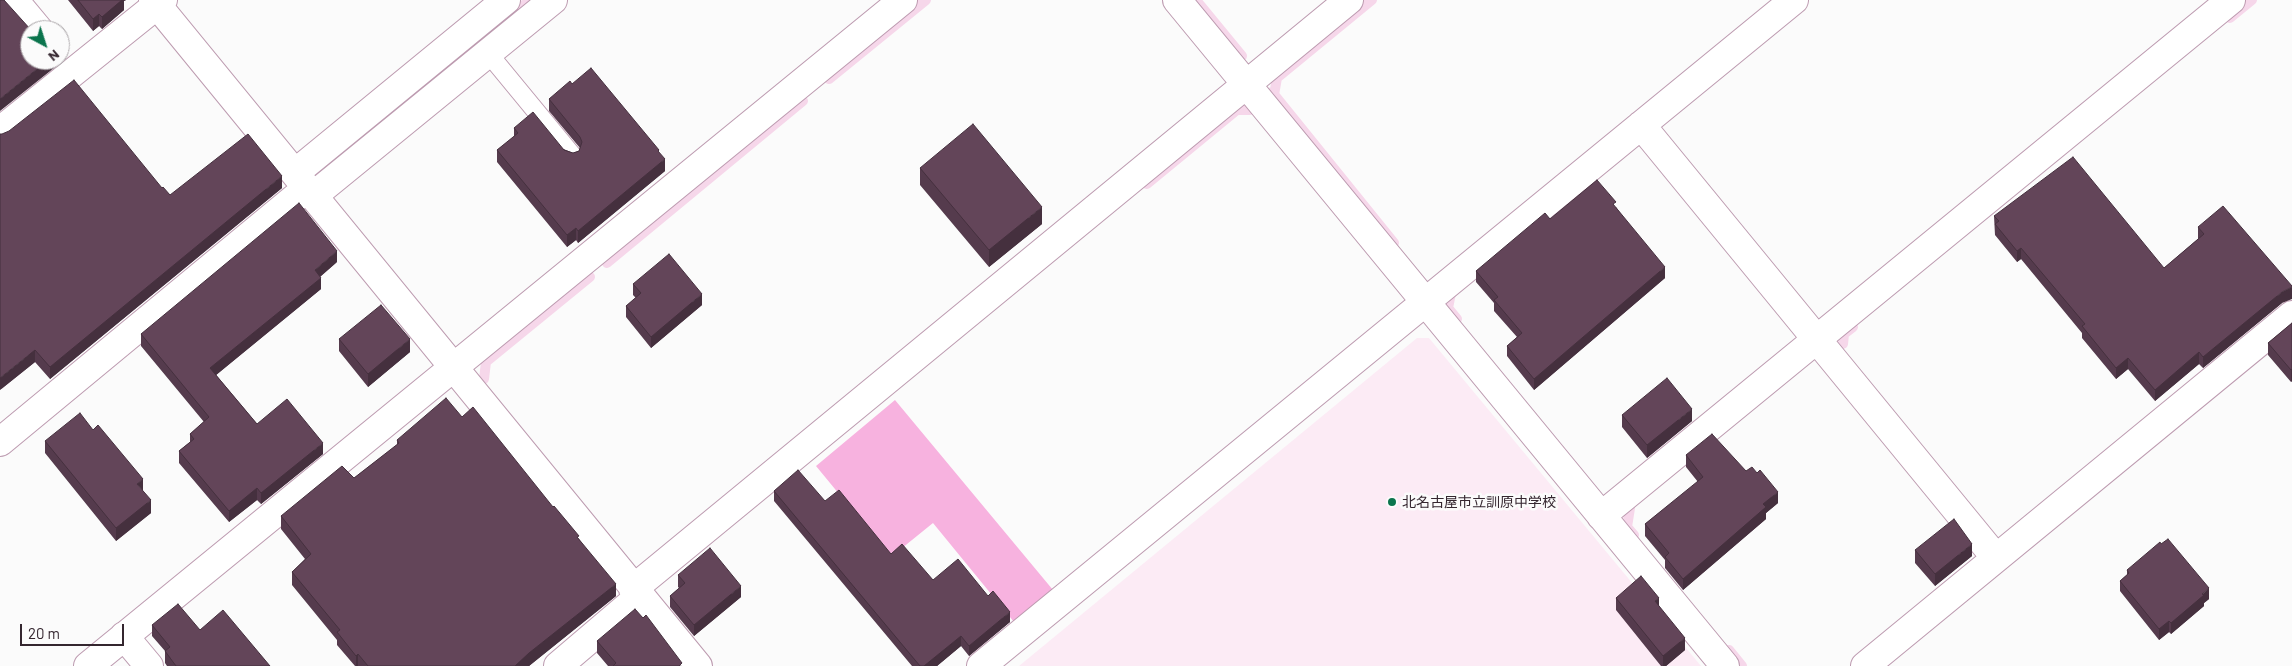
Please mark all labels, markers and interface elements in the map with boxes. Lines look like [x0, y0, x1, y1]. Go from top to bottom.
north arrow [20, 20, 70, 70]
text: N [45, 47, 63, 66]
place label: 北名古屋市立訓原中学校 [1402, 494, 1556, 510]
marker: 北名古屋市立訓原中学校 [1386, 496, 1398, 508]
scale bar [22, 614, 126, 646]
text: 20 m [28, 624, 60, 642]

